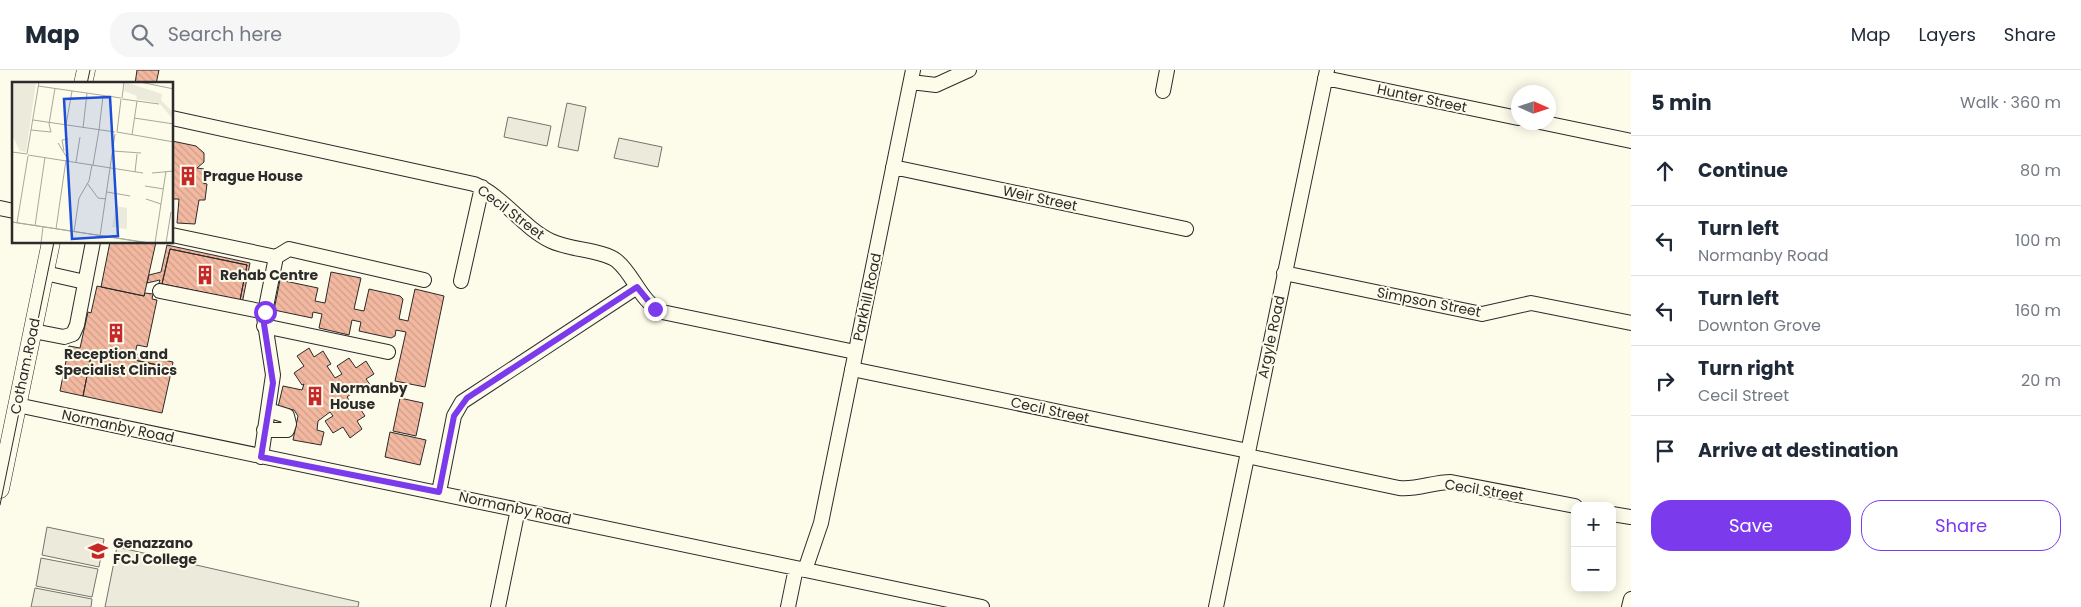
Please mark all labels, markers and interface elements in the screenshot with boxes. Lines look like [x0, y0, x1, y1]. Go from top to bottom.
search box [110, 12, 460, 57]
text: Map [25, 18, 80, 51]
icon: search [128, 21, 156, 49]
text: Search here [168, 21, 282, 48]
text: Map [1851, 22, 1891, 47]
text: Layers [1919, 22, 1976, 47]
text: Share [2004, 22, 2056, 47]
street label: Hunter Street [1375, 79, 1469, 117]
inset map [12, 82, 174, 244]
north arrow [1511, 85, 1556, 130]
text: 5 min [1651, 88, 1712, 117]
text: Walk · 360 m [1960, 91, 2061, 114]
icon: ahead [1651, 157, 1679, 185]
text: Continue [1698, 157, 1788, 184]
text: 80 m [2020, 159, 2061, 182]
building icon: Prague House [177, 165, 199, 187]
place label: Prague House [203, 166, 303, 186]
street label: Cecil Street [473, 180, 549, 244]
street label: Weir Street [1001, 180, 1079, 216]
text: Turn left [1698, 215, 1779, 242]
icon: left [1651, 227, 1679, 255]
text: 100 m [2015, 229, 2061, 252]
text: Normanby Road [1698, 244, 1829, 267]
street label: Parkhill Road [848, 251, 886, 343]
building icon: Rehab Centre [194, 264, 216, 286]
place label: Rehab Centre [220, 265, 319, 285]
street label: Simpson Street [1375, 282, 1483, 322]
text: Turn left [1698, 285, 1779, 312]
street label: Argyle Road [1252, 294, 1290, 380]
icon: left [1651, 297, 1679, 325]
route end [644, 298, 667, 321]
text: 160 m [2015, 299, 2061, 322]
route start [254, 301, 277, 324]
text: Downton Grove [1698, 314, 1821, 337]
street label: Cotham Road [5, 316, 45, 416]
building icon: Reception and Specialist Clinics [105, 322, 127, 344]
place label: Reception and Specialist Clinics [55, 344, 177, 380]
text: Turn right [1698, 355, 1794, 382]
icon: right [1651, 367, 1679, 395]
text: 20 m [2021, 369, 2061, 392]
place label: Normanby House [330, 378, 408, 414]
text: Cecil Street [1698, 384, 1789, 407]
building icon: Normanby House [304, 385, 326, 407]
street label: Cecil Street [1009, 392, 1091, 428]
street label: Normanby Road [60, 404, 176, 448]
icon: arrive [1651, 437, 1679, 465]
text: Arrive at destination [1698, 437, 1899, 464]
street label: Cecil Street [1443, 474, 1525, 506]
street label: Normanby Road [457, 486, 573, 530]
button: Save [1651, 500, 1851, 551]
button: Share [1861, 500, 2061, 551]
map controls [1571, 502, 1616, 592]
button: + [1571, 502, 1616, 547]
place label: Genazzano FCJ College [113, 533, 197, 569]
school or university icon: Genazzano FCJ College [87, 540, 109, 562]
button: − [1571, 547, 1616, 592]

